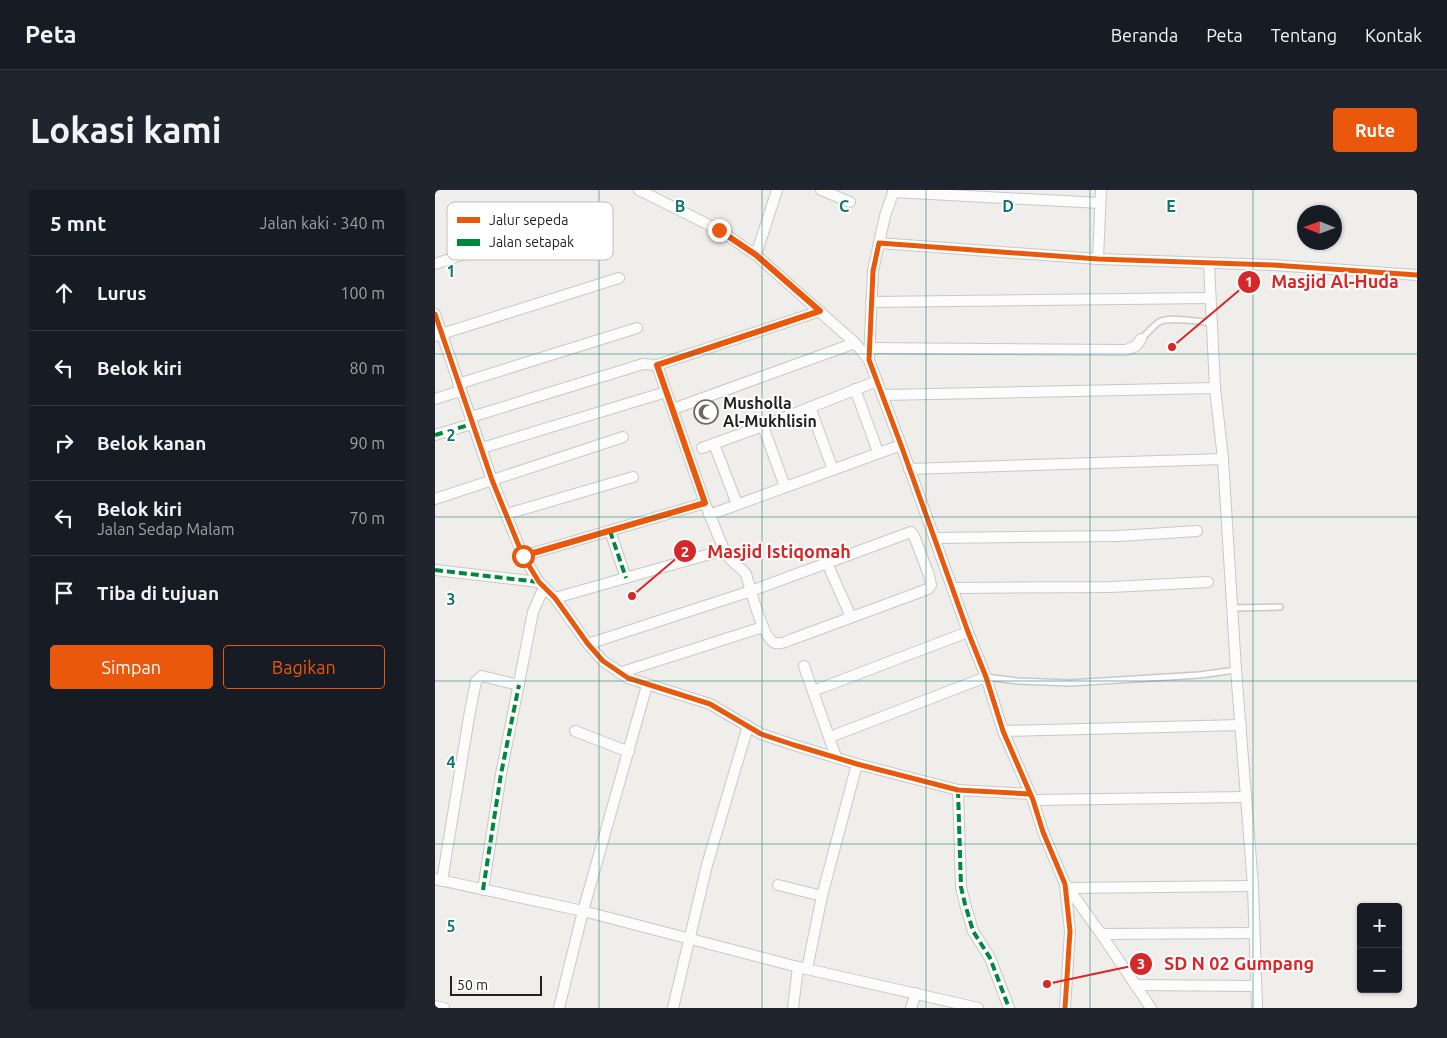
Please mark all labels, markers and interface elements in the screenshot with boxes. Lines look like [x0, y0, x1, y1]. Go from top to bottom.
text: Peta [25, 21, 77, 48]
text: Beranda [1111, 25, 1178, 45]
text: Peta [1206, 25, 1243, 45]
text: Tentang [1271, 25, 1337, 45]
text: Kontak [1365, 25, 1422, 45]
button: Rute [1333, 108, 1417, 152]
text: Lokasi kami [30, 110, 222, 150]
text: B [675, 197, 685, 215]
text: C [839, 197, 849, 215]
text: D [1002, 197, 1014, 215]
text: E [1166, 197, 1176, 215]
legend [447, 202, 613, 260]
north arrow [1297, 205, 1342, 250]
text: 5 mnt [50, 211, 106, 235]
text: Jalur sepeda [489, 212, 568, 228]
text: Jalan kaki · 340 m [260, 214, 385, 232]
route end [708, 219, 731, 242]
text: Jalan setapak [489, 234, 574, 250]
text: 1 [446, 262, 456, 280]
callout: Masjid Al-Huda [1236, 265, 1409, 298]
text: Masjid Al-Huda [1271, 271, 1399, 291]
text: 1 [1245, 273, 1253, 290]
icon: ahead [50, 279, 78, 307]
text: Lurus [97, 282, 146, 304]
text: 100 m [340, 284, 385, 302]
icon: left [50, 354, 78, 382]
text: Belok kiri [97, 357, 182, 379]
text: 80 m [349, 359, 385, 377]
place label: Musholla Al-Mukhlisin [723, 394, 817, 430]
mosque icon: Musholla Al-Mukhlisin [693, 399, 719, 425]
text: 2 [446, 426, 456, 444]
icon: right [50, 429, 78, 457]
text: Belok kanan [97, 432, 206, 454]
text: 90 m [349, 434, 385, 452]
text: Belok kiri [97, 498, 182, 520]
icon: left [50, 504, 78, 532]
text: 70 m [349, 509, 385, 527]
text: Jalan Sedap Malam [97, 520, 235, 538]
callout: Masjid Istiqomah [673, 535, 861, 568]
text: Masjid Istiqomah [707, 541, 851, 561]
text: 2 [681, 543, 689, 560]
route start [512, 545, 535, 568]
icon: arrive [50, 579, 78, 607]
text: Tiba di tujuan [97, 582, 219, 604]
text: 3 [446, 590, 456, 608]
button: Simpan [50, 645, 213, 689]
button: Bagikan [223, 645, 385, 689]
text: 4 [446, 753, 456, 771]
map controls [1357, 903, 1402, 993]
button: + [1357, 903, 1402, 948]
text: 5 [446, 917, 456, 935]
callout: SD N 02 Gumpang [1129, 948, 1324, 981]
button: − [1357, 948, 1402, 993]
text: SD N 02 Gumpang [1164, 953, 1314, 973]
text: 3 [1137, 955, 1145, 972]
scale bar [450, 973, 543, 996]
text: 50 m [457, 977, 488, 993]

